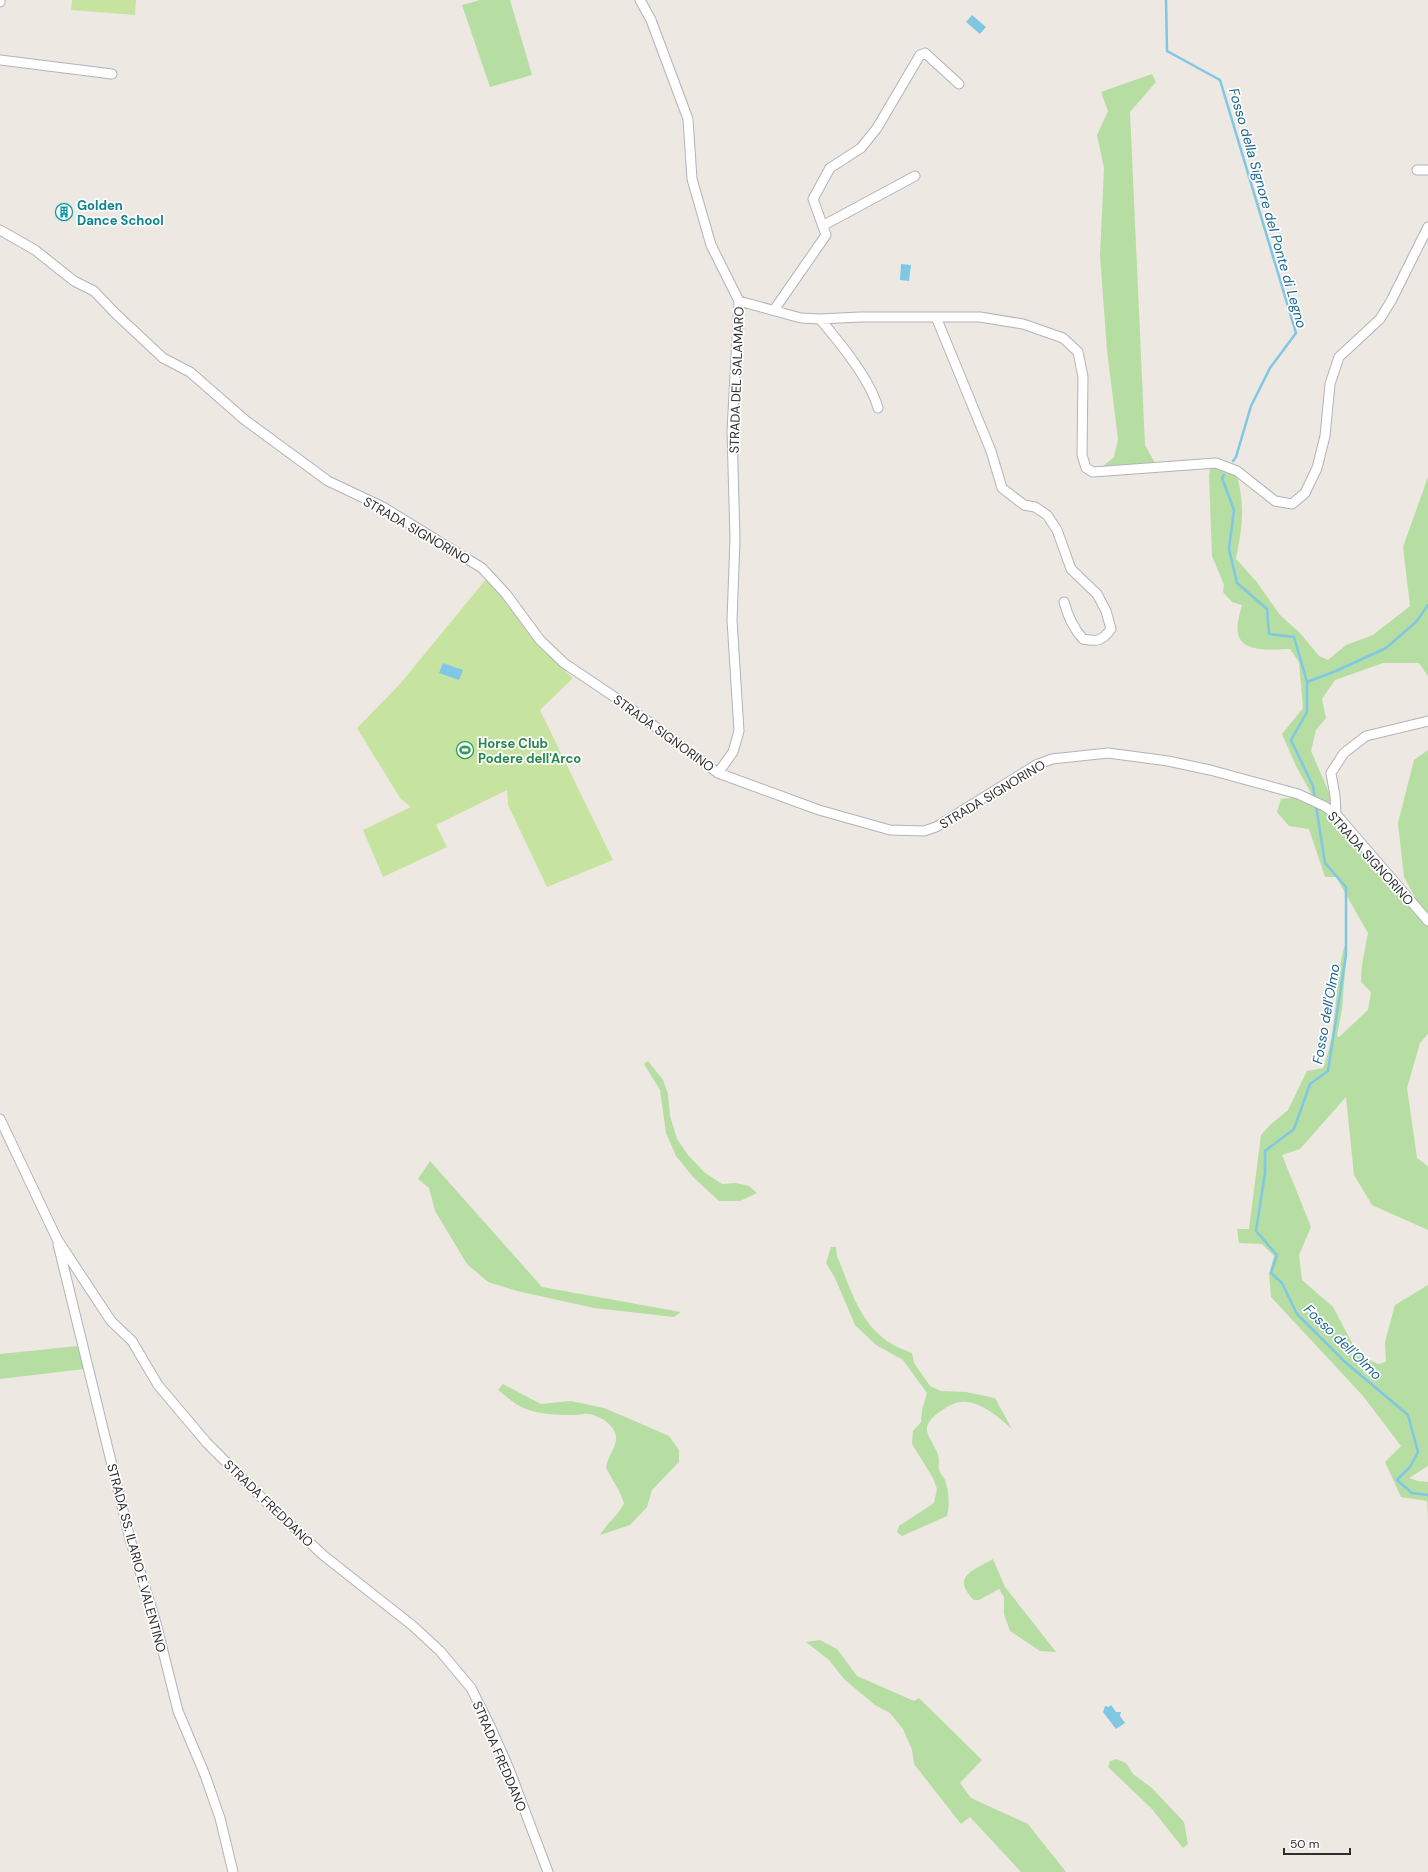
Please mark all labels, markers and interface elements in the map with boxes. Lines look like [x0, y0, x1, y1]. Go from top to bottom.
water label: Fosso della Signore del Ponte di Legno [1225, 86, 1311, 330]
place label: Golden Dance School [77, 197, 164, 229]
building icon: Golden Dance School [54, 202, 74, 222]
street label: STRADA DEL SALAMARO [725, 306, 748, 454]
street label: STRADA SIGNORINO [360, 493, 473, 568]
street label: STRADA SIGNORINO [610, 691, 718, 776]
place label: Horse Club Podere dell'Arco [478, 735, 581, 767]
sports icon: Horse Club Podere dell'Arco [455, 740, 475, 760]
street label: STRADA SIGNORINO [936, 756, 1048, 833]
street label: STRADA SIGNORINO [1324, 808, 1417, 909]
water label: Fosso dell'Olmo [1308, 962, 1344, 1066]
water label: Fosso dell'Olmo [1300, 1300, 1386, 1384]
street label: STRADA FREDDANO [220, 1456, 317, 1551]
street label: STRADA SS. ILARIO E VALENTINO [103, 1462, 170, 1654]
street label: STRADA FREDDANO [469, 1698, 530, 1814]
scale bar [1284, 1830, 1350, 1856]
text: 50 m [1290, 1836, 1319, 1852]

